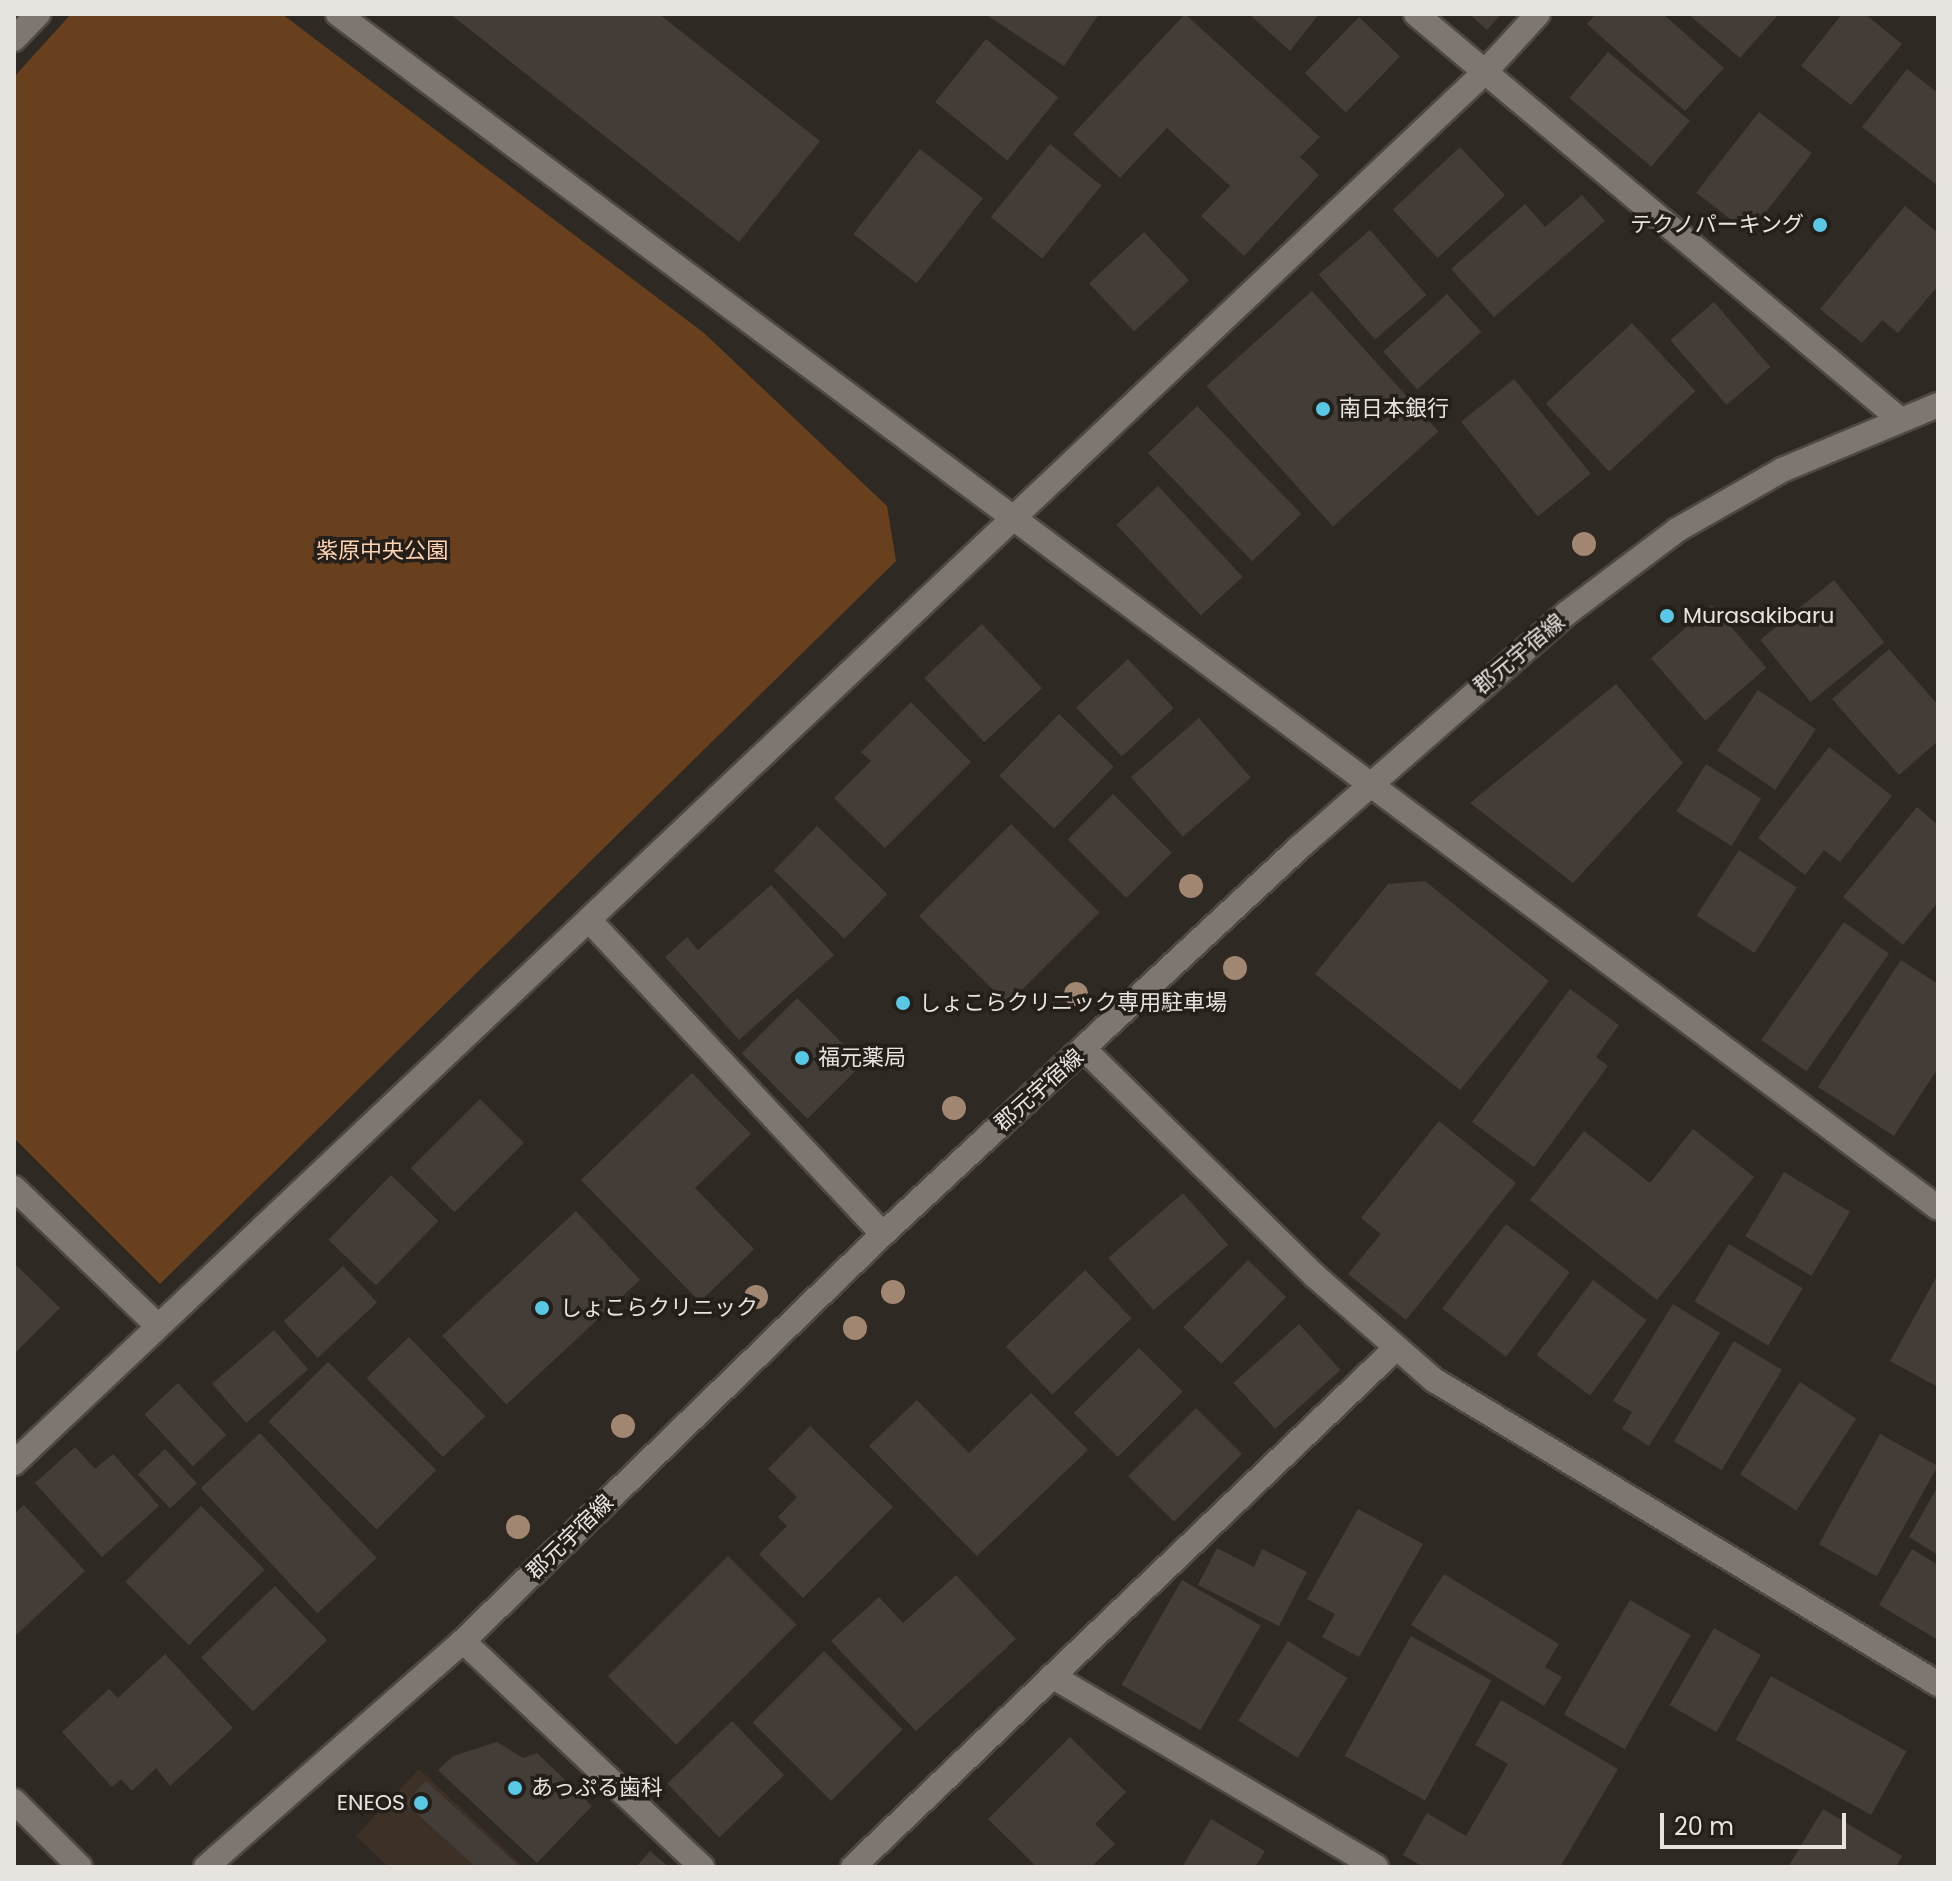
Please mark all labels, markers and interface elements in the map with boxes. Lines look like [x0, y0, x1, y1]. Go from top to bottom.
place label: テクノパーキング [1628, 212, 1804, 238]
marker: テクノパーキング [1811, 216, 1829, 234]
place label: 南日本銀行 [1339, 396, 1449, 422]
marker: 南日本銀行 [1314, 400, 1332, 418]
park label: 紫原中央公園 [316, 538, 448, 564]
place label: Murasakibaru [1683, 603, 1834, 629]
marker: Murasakibaru [1658, 607, 1676, 625]
street label: 郡元宇宿線 [1468, 609, 1570, 699]
place label: しょこらクリニック専用駐車場 [919, 990, 1227, 1016]
marker: しょこらクリニック専用駐車場 [894, 994, 912, 1012]
street label: 郡元宇宿線 [989, 1043, 1089, 1137]
place label: 福元薬局 [818, 1045, 906, 1071]
marker: 福元薬局 [793, 1049, 811, 1067]
place label: しょこらクリニック [560, 1295, 758, 1321]
marker: しょこらクリニック [531, 1297, 553, 1319]
street label: 郡元宇宿線 [521, 1489, 619, 1585]
place label: あっぷる歯科 [531, 1775, 663, 1801]
marker: あっぷる歯科 [506, 1779, 524, 1797]
place label: ENEOS [337, 1790, 405, 1816]
marker: ENEOS [412, 1794, 430, 1812]
scale bar [1664, 1797, 1850, 1847]
text: 20 m [1674, 1810, 1734, 1843]

